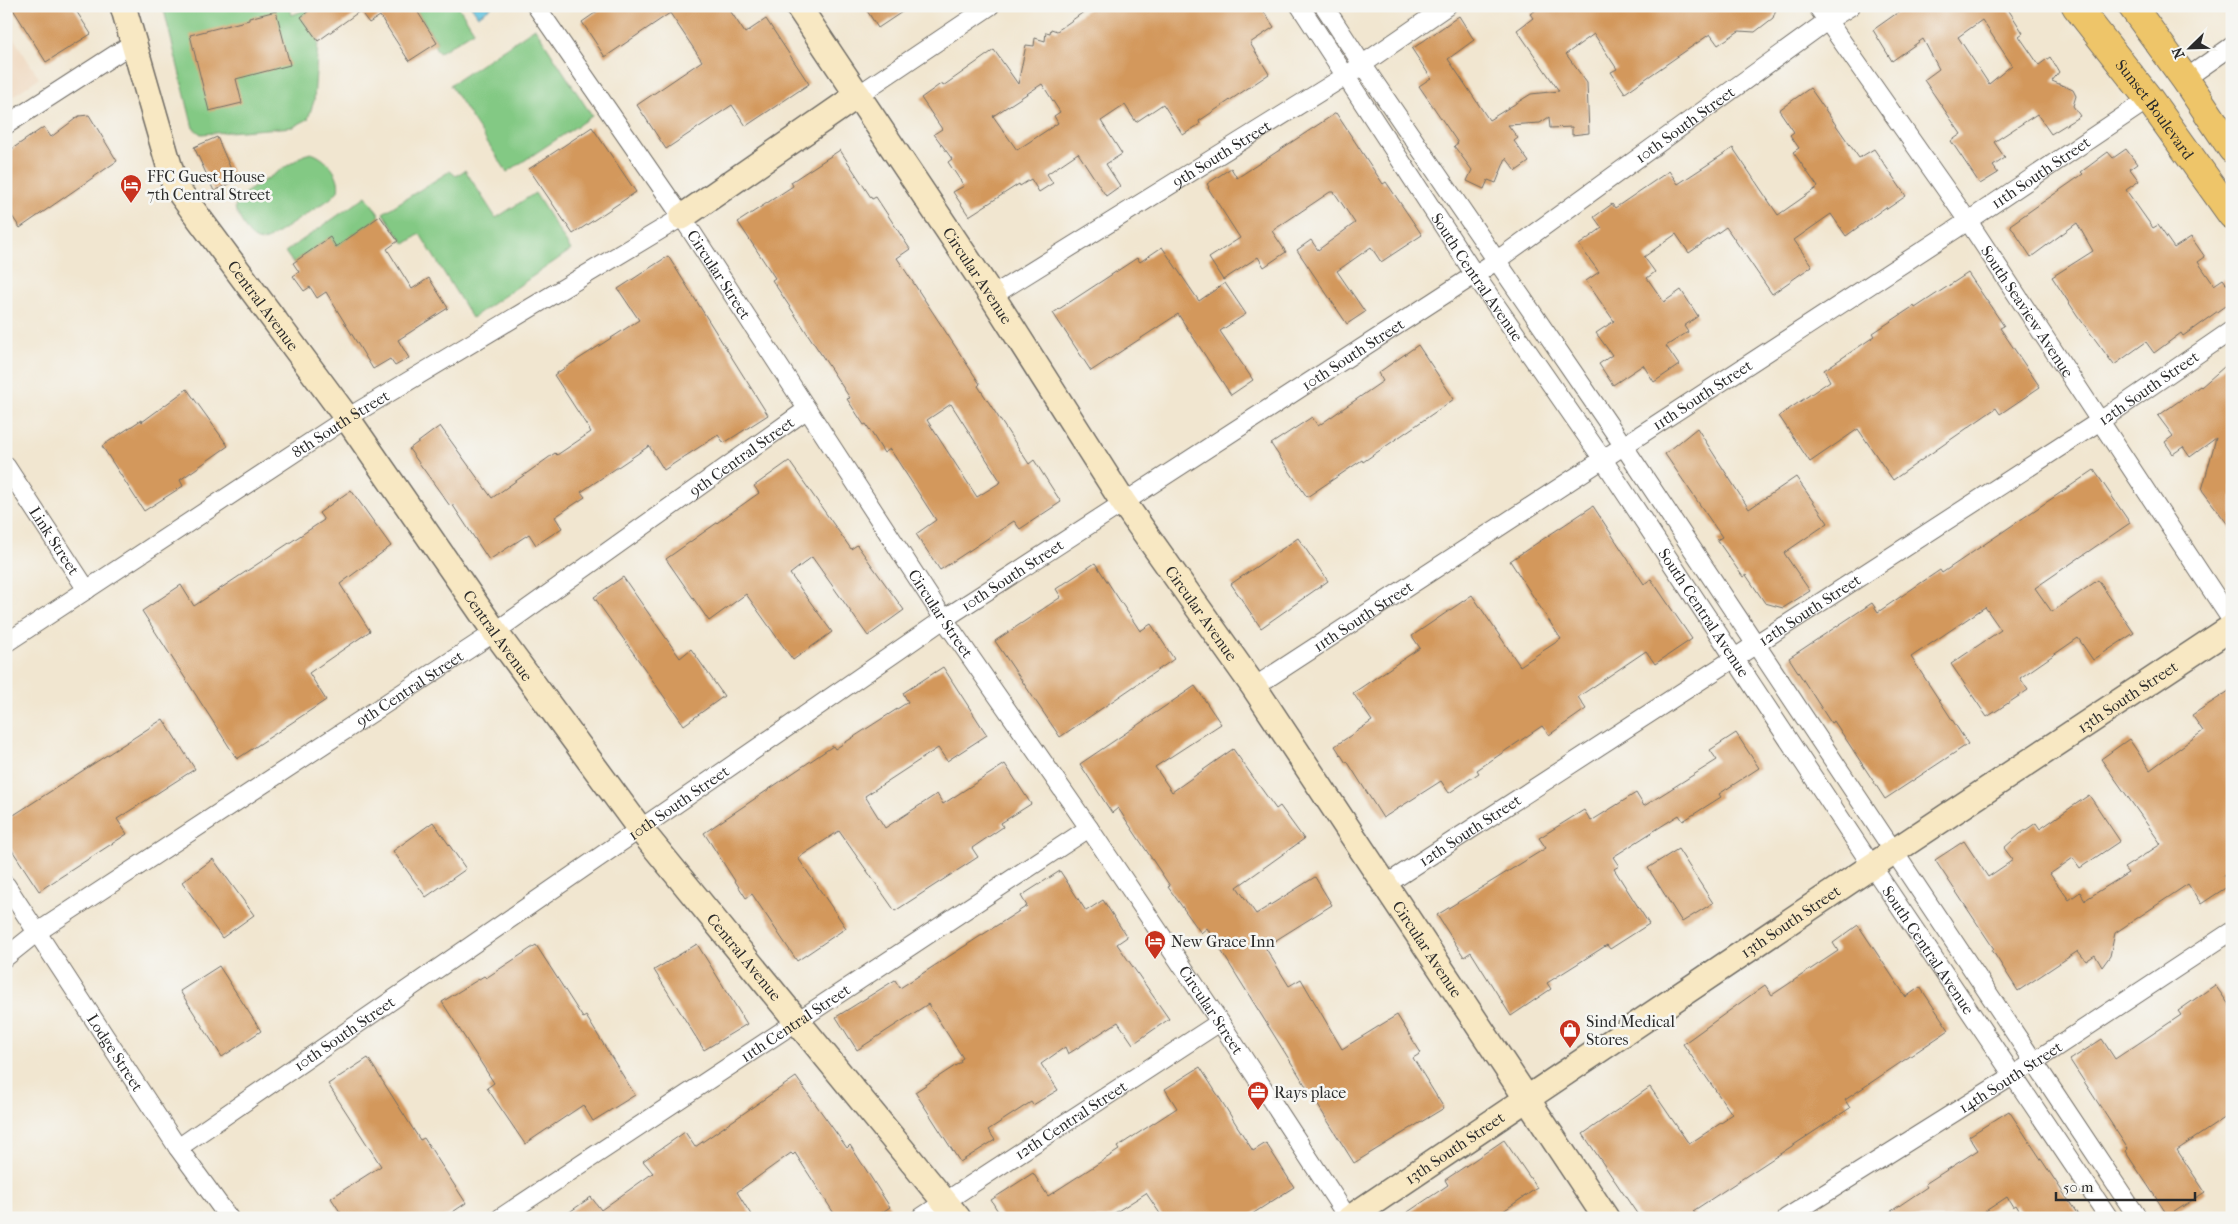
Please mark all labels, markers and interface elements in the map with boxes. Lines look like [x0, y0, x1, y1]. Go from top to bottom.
north arrow [2166, 22, 2216, 72]
text: N [2168, 44, 2188, 61]
street label: Sunset Boulevard [2112, 55, 2199, 163]
street label: 10th South Street [1631, 82, 1738, 167]
street label: 9th South Street [1169, 115, 1274, 191]
street label: 11th South Street [1987, 132, 2094, 212]
place label: FFC Guest House 7th Central Street [147, 167, 271, 204]
hotel icon: FFC Guest House 7th Central Street [119, 173, 143, 204]
street label: South Central Avenue [1428, 209, 1528, 345]
street label: Circular Avenue [939, 223, 1017, 327]
street label: Circular Street [683, 226, 755, 323]
street label: South Seaview Avenue [1977, 242, 2078, 381]
street label: Central Avenue [224, 257, 303, 354]
street label: 10th South Street [1298, 314, 1408, 394]
street label: 12th South Street [2094, 346, 2202, 429]
street label: 11th South Street [1649, 355, 1756, 434]
street label: 8th South Street [288, 385, 393, 461]
street label: 9th Central Street [685, 412, 798, 500]
street label: Link Street [25, 503, 84, 578]
street label: 10th South Street [957, 535, 1067, 615]
street label: South Central Avenue [1655, 544, 1754, 681]
street label: Circular Avenue [1161, 562, 1242, 664]
street label: Circular Street [905, 565, 978, 662]
street label: 12th South Street [1755, 569, 1864, 650]
street label: 11th South Street [1309, 576, 1417, 655]
street label: Central Avenue [459, 586, 537, 685]
street label: 9th Central Street [352, 646, 467, 730]
street label: 13th South Street [2074, 656, 2181, 737]
street label: 10th South Street [624, 761, 733, 844]
street label: 12th South Street [1415, 790, 1525, 870]
street label: 13th South Street [1737, 881, 1844, 961]
street label: South Central Avenue [1878, 882, 1978, 1018]
street label: Circular Avenue [1389, 897, 1467, 1001]
street label: Central Avenue [703, 909, 786, 1004]
hotel icon: New Grace Inn [1143, 929, 1167, 960]
place label: New Grace Inn [1171, 932, 1275, 951]
street label: Circular Street [1175, 962, 1248, 1058]
street label: 11th Central Street [737, 979, 854, 1066]
street label: 10th South Street [290, 992, 398, 1075]
street label: Lodge Street [83, 1010, 148, 1095]
place label: Sind Medical Stores [1586, 1012, 1675, 1049]
shop icon: Sind Medical Stores [1558, 1018, 1582, 1049]
street label: 14th South Street [1955, 1036, 2066, 1117]
street label: 12th Central Street [1011, 1076, 1131, 1163]
office icon: Rays place [1246, 1080, 1270, 1111]
place label: Rays place [1274, 1083, 1346, 1102]
street label: 13th South Street [1401, 1107, 1508, 1188]
scale bar [2056, 1169, 2194, 1201]
text: 50 m [2063, 1178, 2094, 1196]

